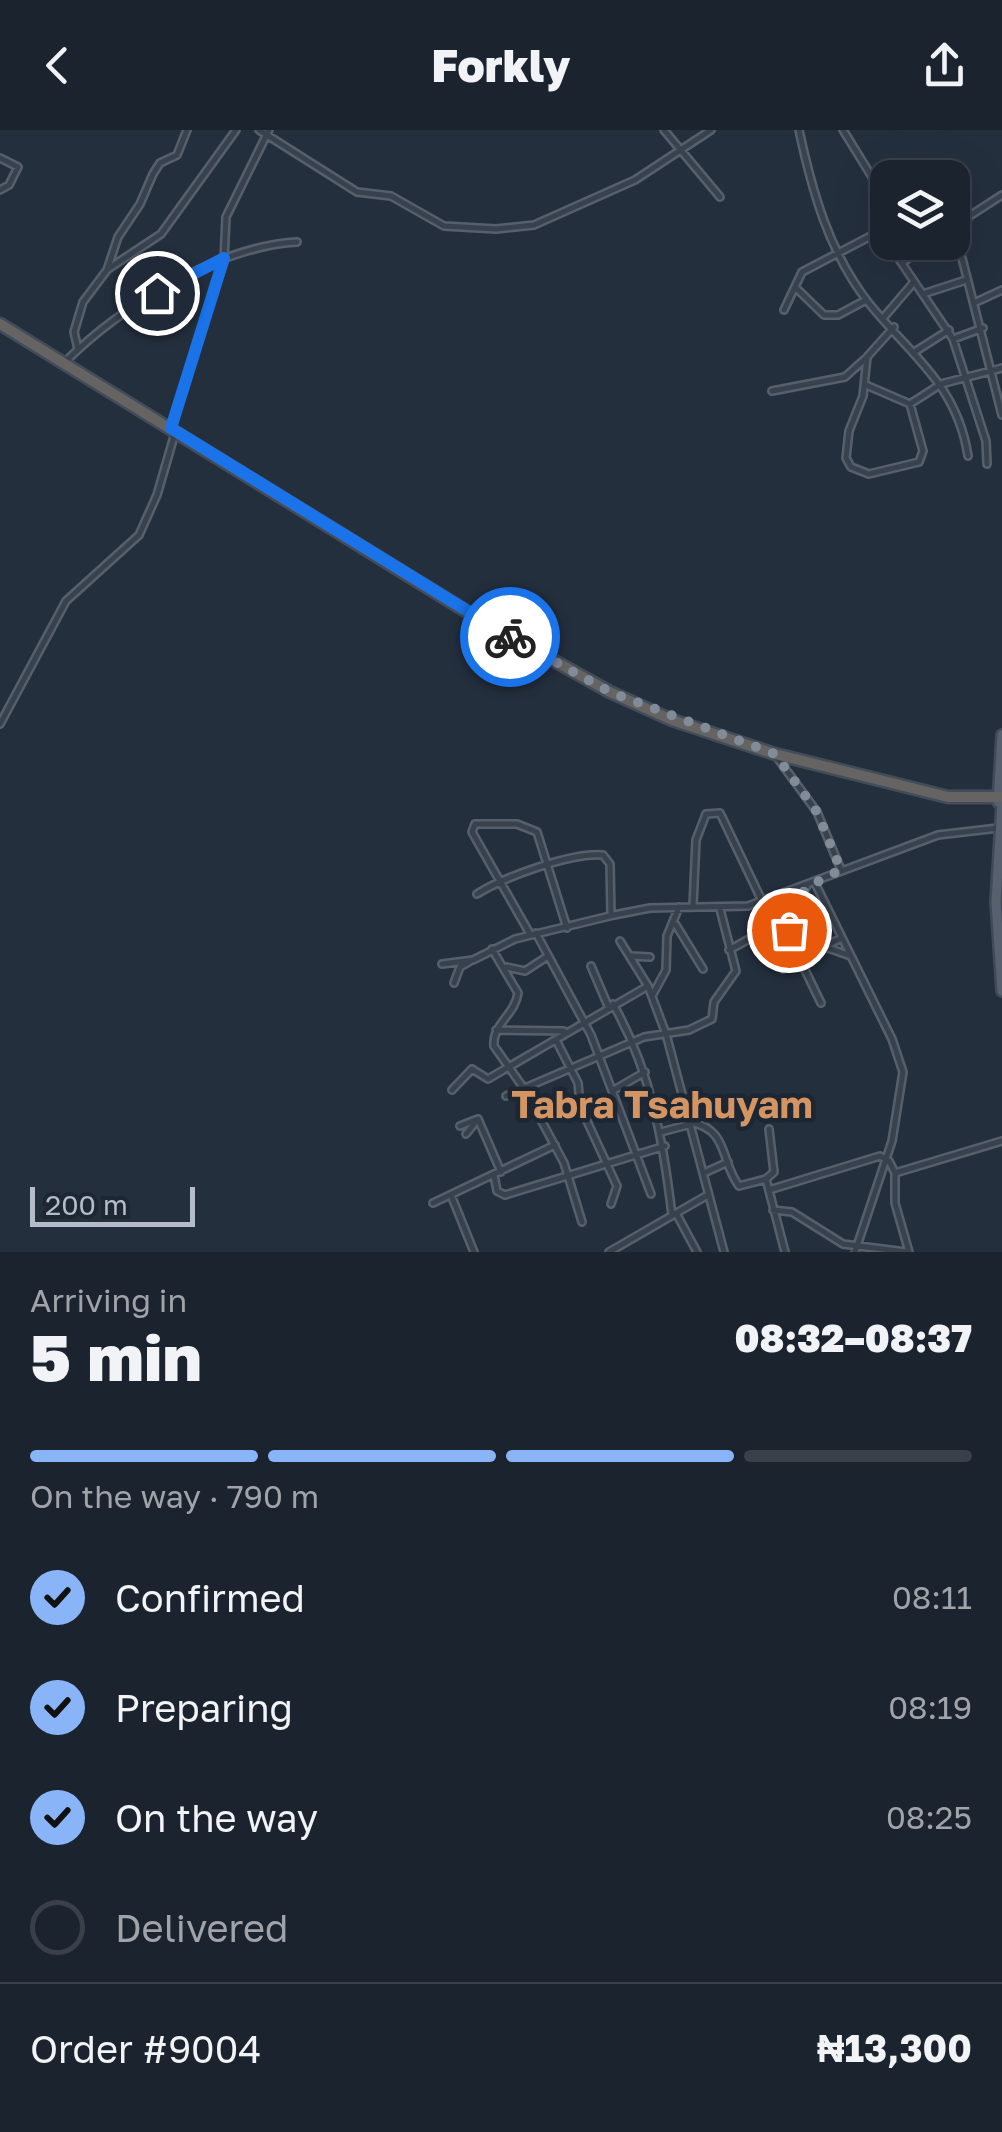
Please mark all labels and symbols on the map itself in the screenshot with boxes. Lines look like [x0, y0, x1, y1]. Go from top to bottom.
pin [115, 251, 200, 336]
courier [460, 587, 560, 687]
pin [747, 888, 832, 973]
district label: Tabra Tsahuyam [511, 1081, 813, 1127]
scale bar [30, 1182, 195, 1226]

